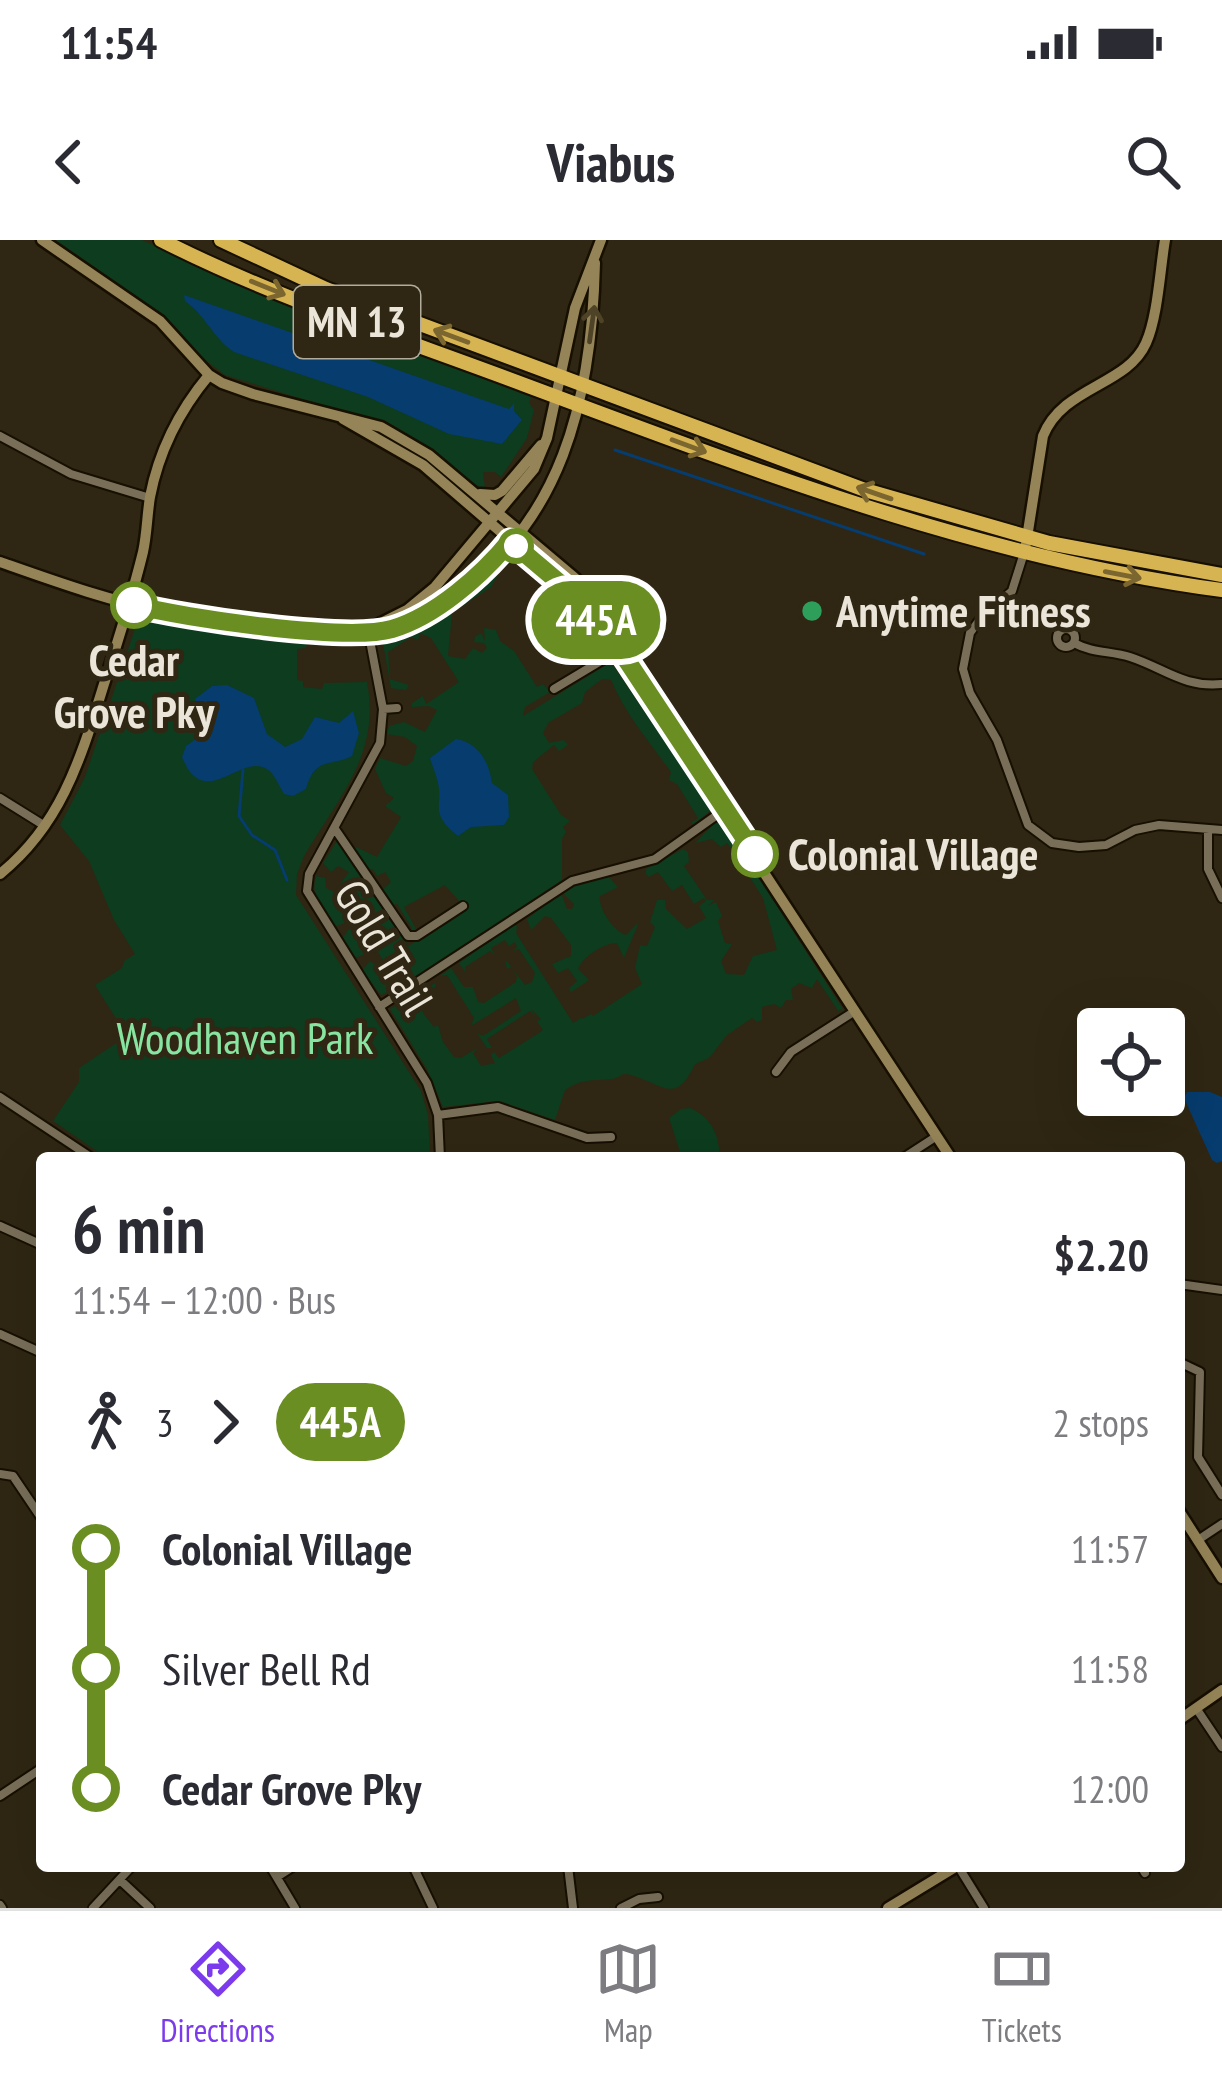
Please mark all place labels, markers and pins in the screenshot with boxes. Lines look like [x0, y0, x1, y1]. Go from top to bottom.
unlabelled marker [500, 530, 532, 562]
place label: Anytime Fitness [835, 581, 1091, 639]
marker: Cedar Grove Pky [112, 583, 156, 627]
marker: Anytime Fitness [799, 598, 825, 624]
place label: Cedar Grove Pky [54, 630, 215, 740]
place label: Colonial Village [788, 824, 1039, 882]
marker: Colonial Village [733, 832, 777, 876]

